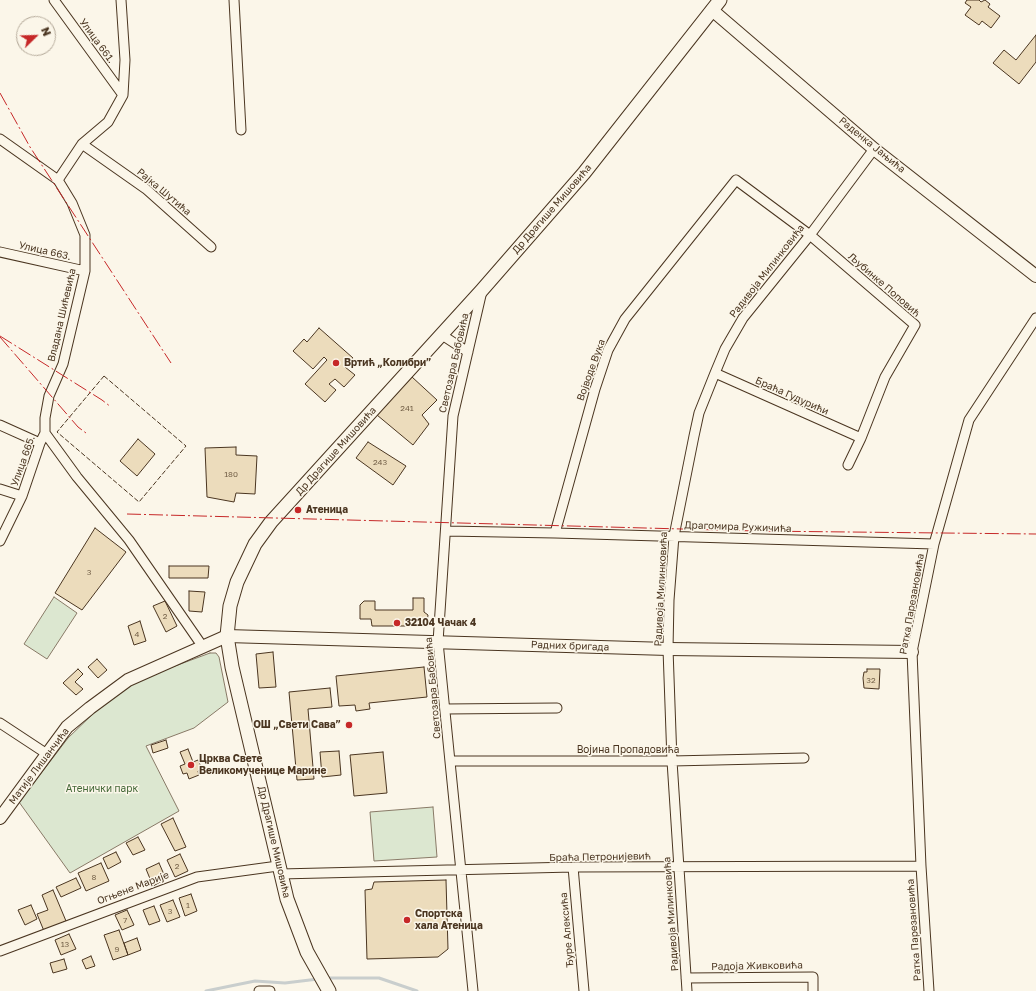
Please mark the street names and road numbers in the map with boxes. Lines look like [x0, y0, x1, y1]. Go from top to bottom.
street label: Улица 661. [77, 16, 117, 66]
street label: Раденка Јањића [836, 115, 908, 175]
street label: Др Драгише Мишовића [510, 162, 594, 256]
street label: Рајка Шутића [134, 166, 194, 218]
street label: Радивоја Милинковића [727, 222, 807, 320]
street label: Улица 663. [18, 239, 72, 263]
street label: Љубинке Поповић [846, 251, 922, 319]
street label: Владана Шићевића [45, 267, 79, 363]
street label: Светозара Бабовића [437, 312, 471, 414]
street label: Војводе Вука [574, 338, 608, 402]
street label: Браћа Гудурићи [753, 374, 831, 418]
street label: Др Драгише Мишовића [293, 404, 379, 498]
street label: Улица 665. [8, 434, 38, 488]
street label: Драгомира Ружичића [684, 519, 792, 535]
street label: Радивоја Милинковића [652, 531, 670, 647]
street label: Ратка Парезановића [897, 552, 927, 656]
street label: Светозара Бабовића [423, 637, 443, 739]
street label: Радних бригада [531, 639, 609, 653]
street label: Матије Лишанчића [6, 725, 72, 807]
street label: Војина Пропадовића [577, 744, 679, 756]
street label: Др Драгише Мишовића [255, 785, 293, 899]
street label: Браћа Петронијевић [549, 850, 651, 864]
street label: Радивоја Милинковића [661, 856, 681, 972]
street label: Огњене Марије [95, 869, 171, 907]
street label: Ратка Парезановића [904, 878, 924, 982]
street label: Ђуре Алексића [558, 892, 576, 968]
street label: Радоја Живковића [711, 959, 803, 973]

